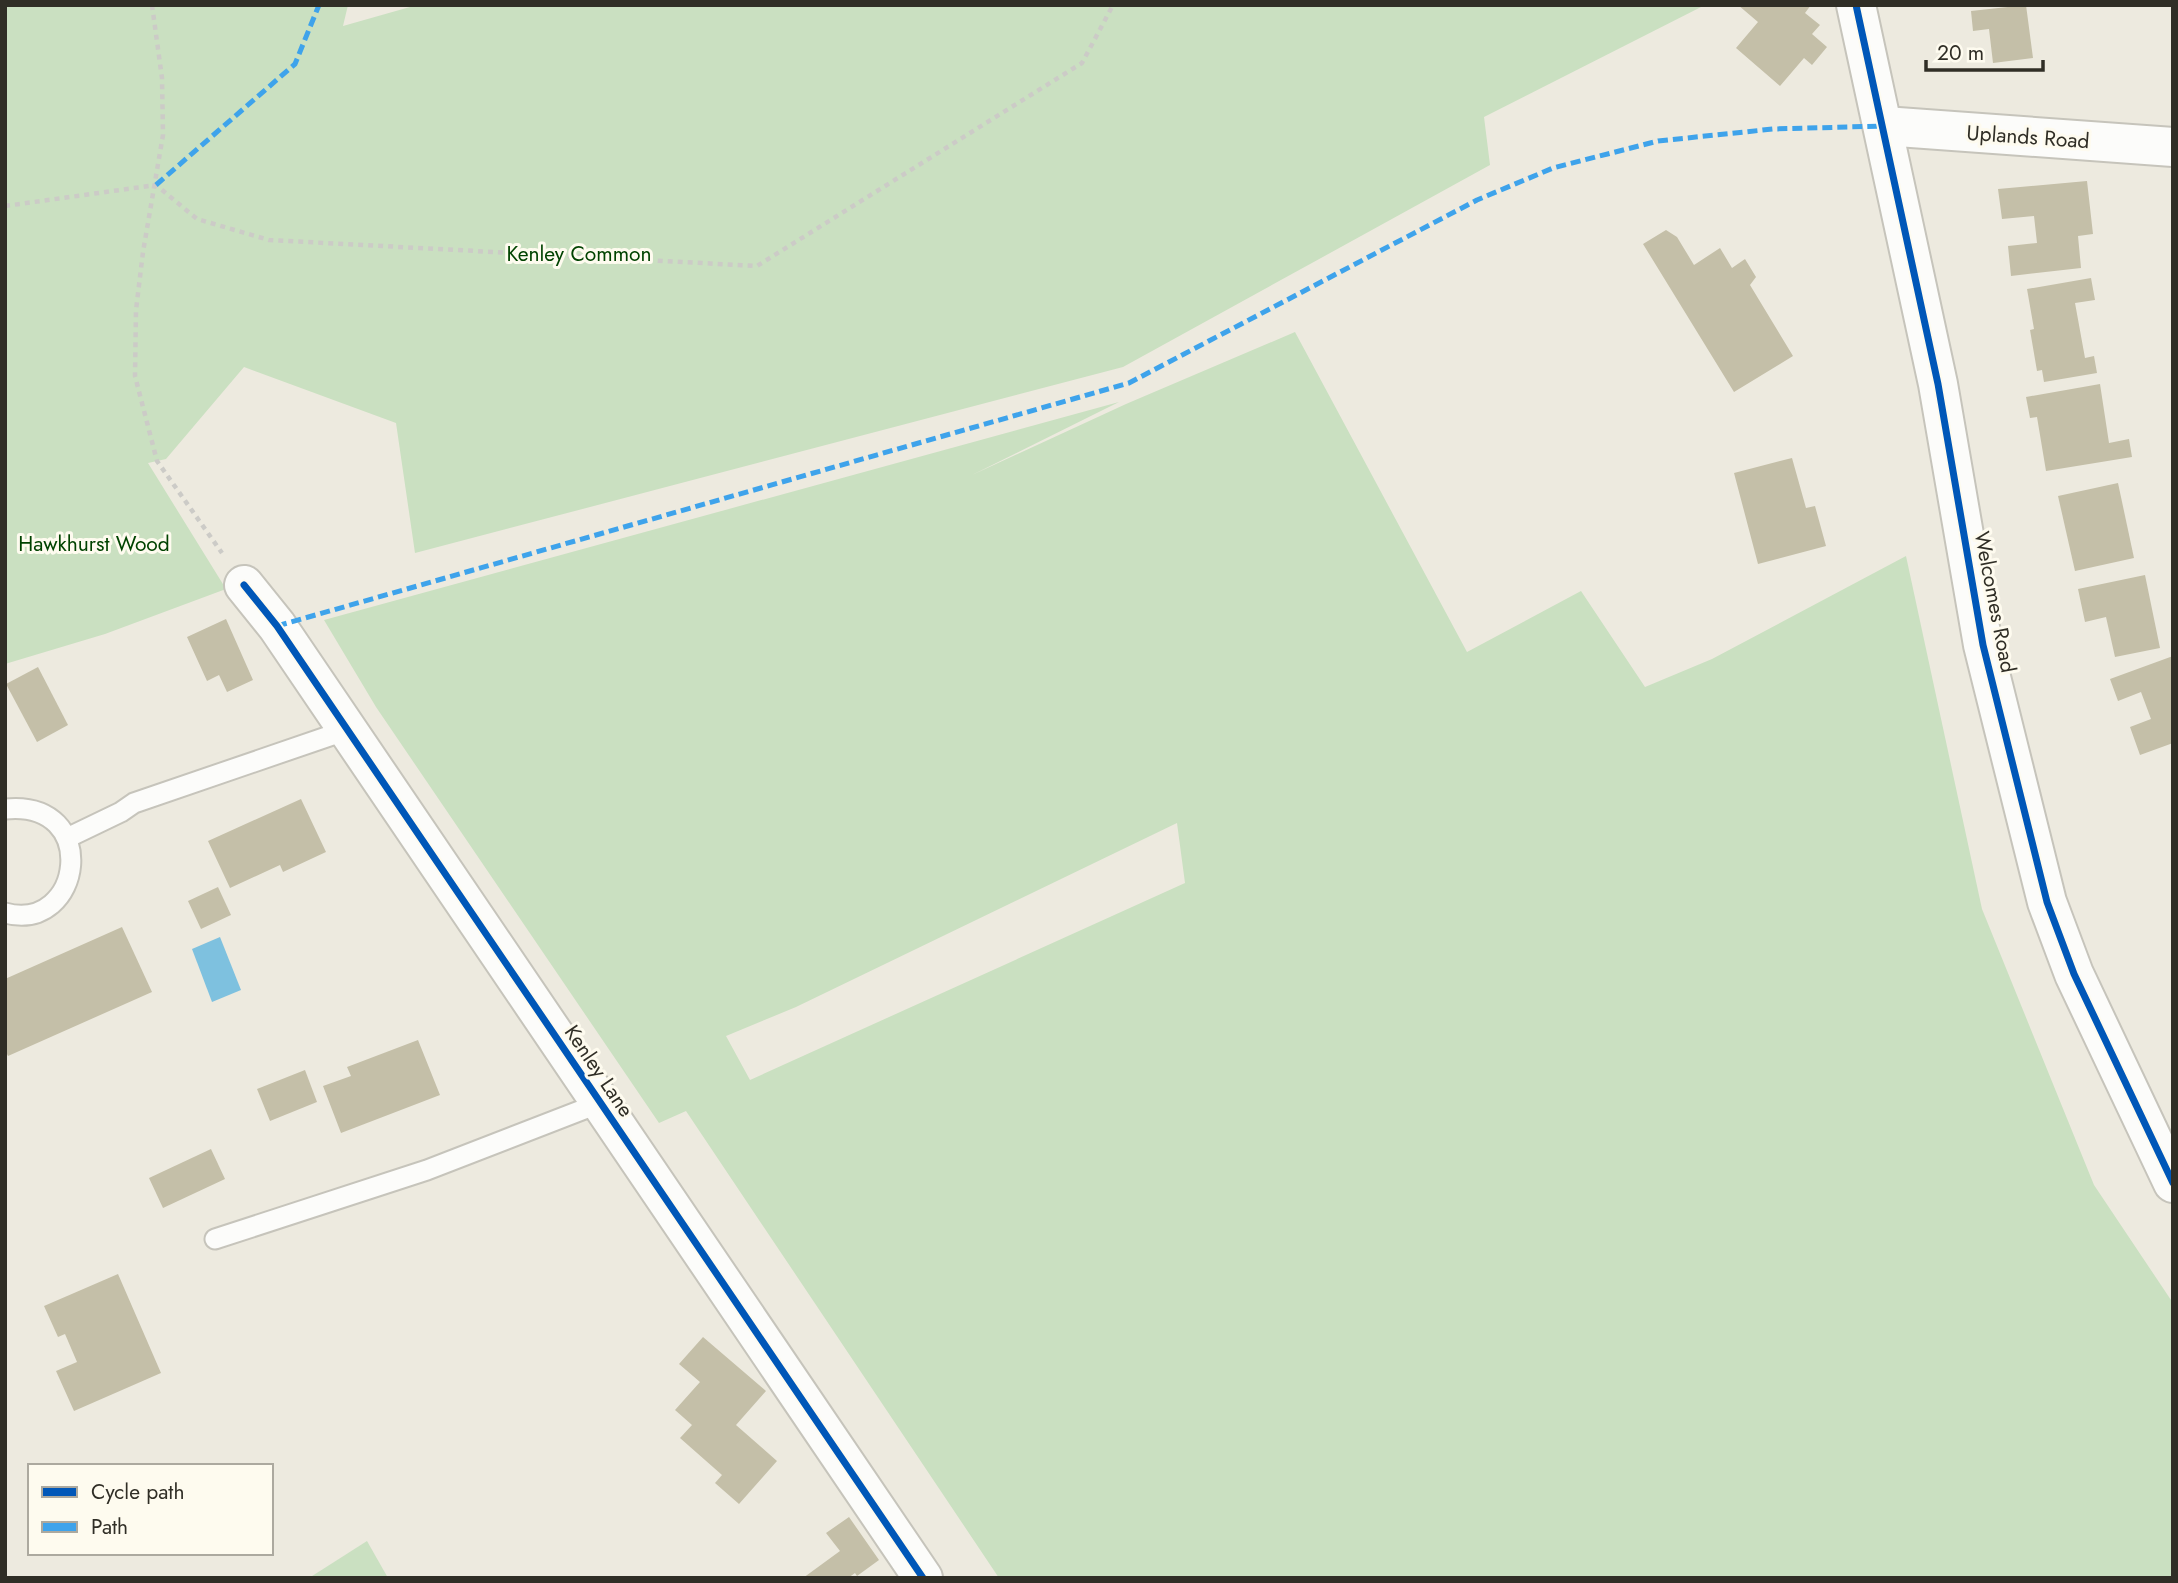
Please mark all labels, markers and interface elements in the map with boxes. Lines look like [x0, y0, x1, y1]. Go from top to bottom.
scale bar [1926, 28, 2043, 72]
text: 20 m [1937, 38, 1984, 68]
street label: Uplands Road [1966, 118, 2090, 156]
park label: Kenley Common [506, 239, 652, 269]
park label: Hawkhurst Wood [18, 529, 170, 559]
street label: Welcomes Road [1967, 529, 2023, 675]
street label: Kenley Lane [557, 1019, 641, 1123]
legend [28, 1464, 273, 1555]
text: Cycle path [91, 1477, 184, 1507]
text: Path [91, 1512, 128, 1542]

